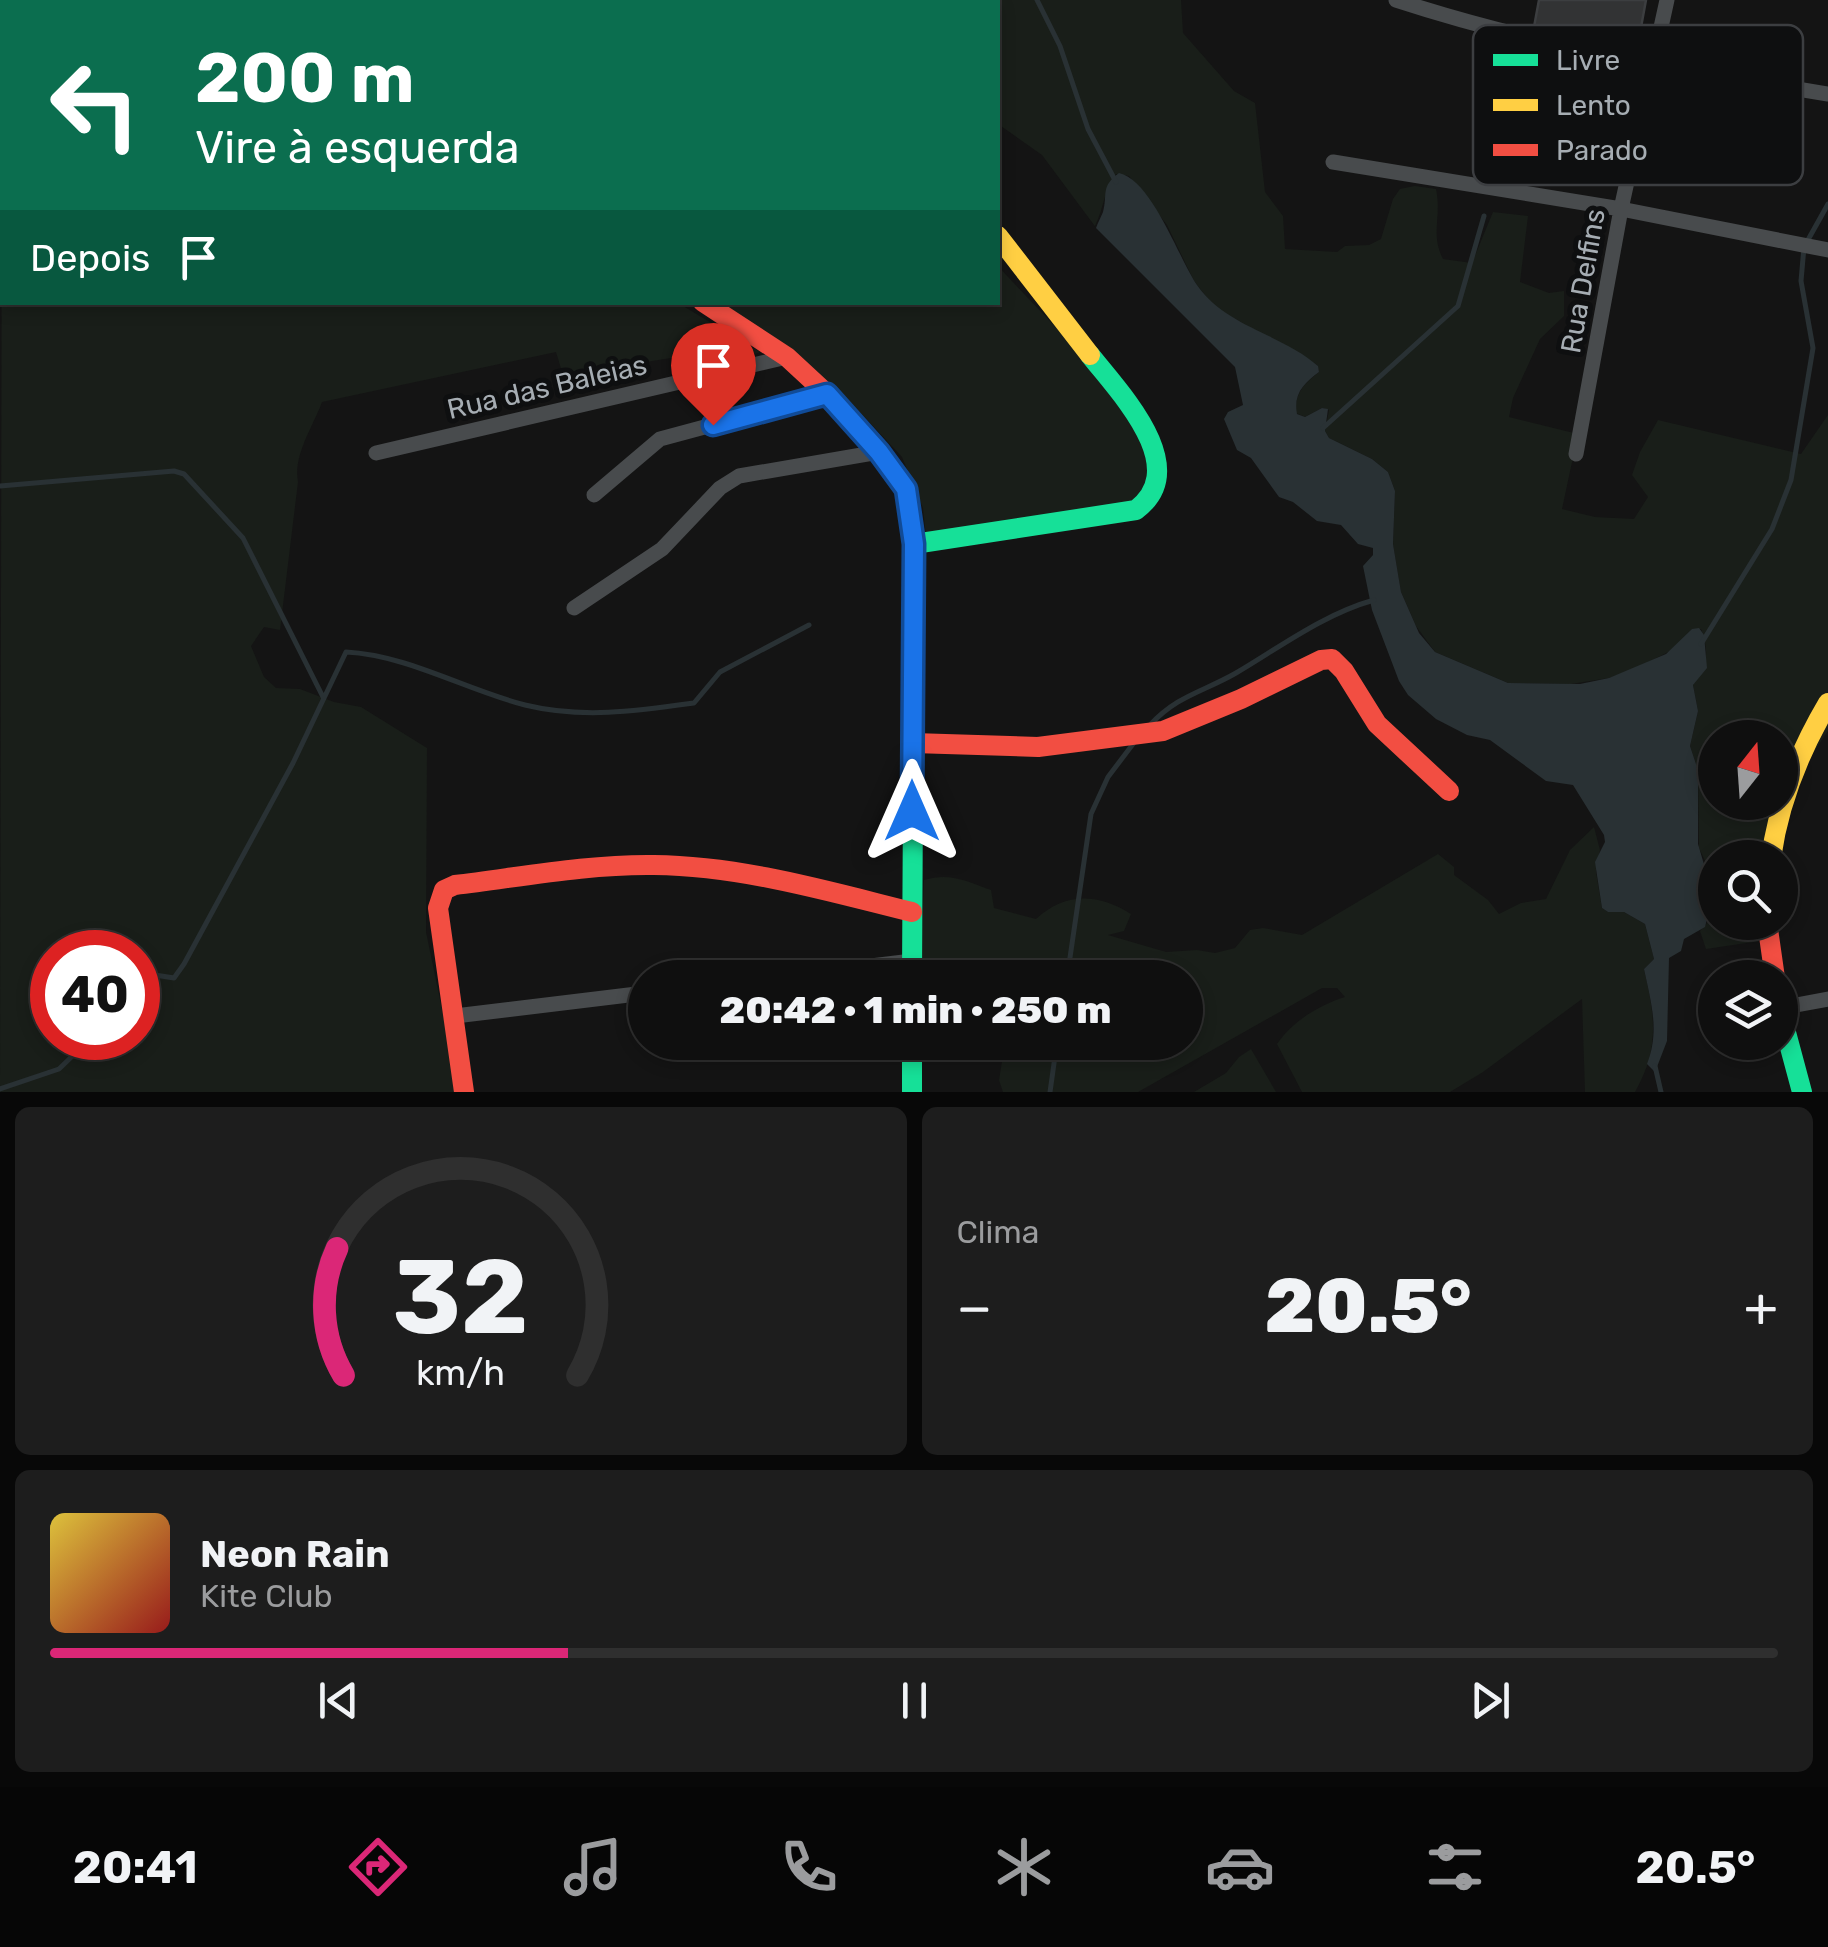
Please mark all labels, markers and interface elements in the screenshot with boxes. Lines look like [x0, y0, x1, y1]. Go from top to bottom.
legend [1473, 25, 1803, 185]
text: 200 m [195, 37, 415, 120]
icon: left [30, 40, 160, 170]
text: Livre [1556, 44, 1620, 77]
text: Lento [1556, 89, 1631, 122]
text: Vire à esquerda [195, 121, 519, 174]
text: Parado [1556, 134, 1648, 167]
street label: Rua Delfins [1554, 206, 1612, 356]
icon: arrive [171, 230, 226, 285]
text: Depois [30, 235, 151, 281]
pin [671, 323, 756, 426]
icon: arrive [686, 338, 741, 393]
street label: Rua das Baleias [444, 348, 650, 426]
north arrow [1698, 720, 1798, 820]
map controls [1698, 720, 1798, 1060]
position arrow [860, 759, 964, 863]
button: search [1698, 840, 1798, 940]
speed limit sign: 40 [30, 930, 160, 1060]
button: layers [1698, 960, 1798, 1060]
text: 20:42 · 1 min · 250 m [719, 987, 1112, 1033]
text: Clima [957, 1213, 1039, 1251]
text: 32 [393, 1236, 529, 1359]
text: 20.5° [1265, 1262, 1471, 1351]
text: − [957, 1275, 992, 1340]
text: + [1744, 1275, 1778, 1340]
text: km/h [416, 1352, 505, 1394]
text: Neon Rain [200, 1531, 390, 1577]
text: Kite Club [200, 1577, 333, 1615]
icon: previous [311, 1673, 366, 1728]
icon: pause [887, 1673, 942, 1728]
icon: next [1463, 1673, 1518, 1728]
icon: directions [343, 1832, 413, 1902]
icon: music [558, 1832, 628, 1902]
icon: phone [774, 1832, 844, 1902]
icon: climate [989, 1832, 1059, 1902]
icon: car [1205, 1832, 1275, 1902]
icon: filters [1420, 1832, 1490, 1902]
text: 20:41 [73, 1841, 198, 1894]
text: 20.5° [1635, 1841, 1755, 1894]

